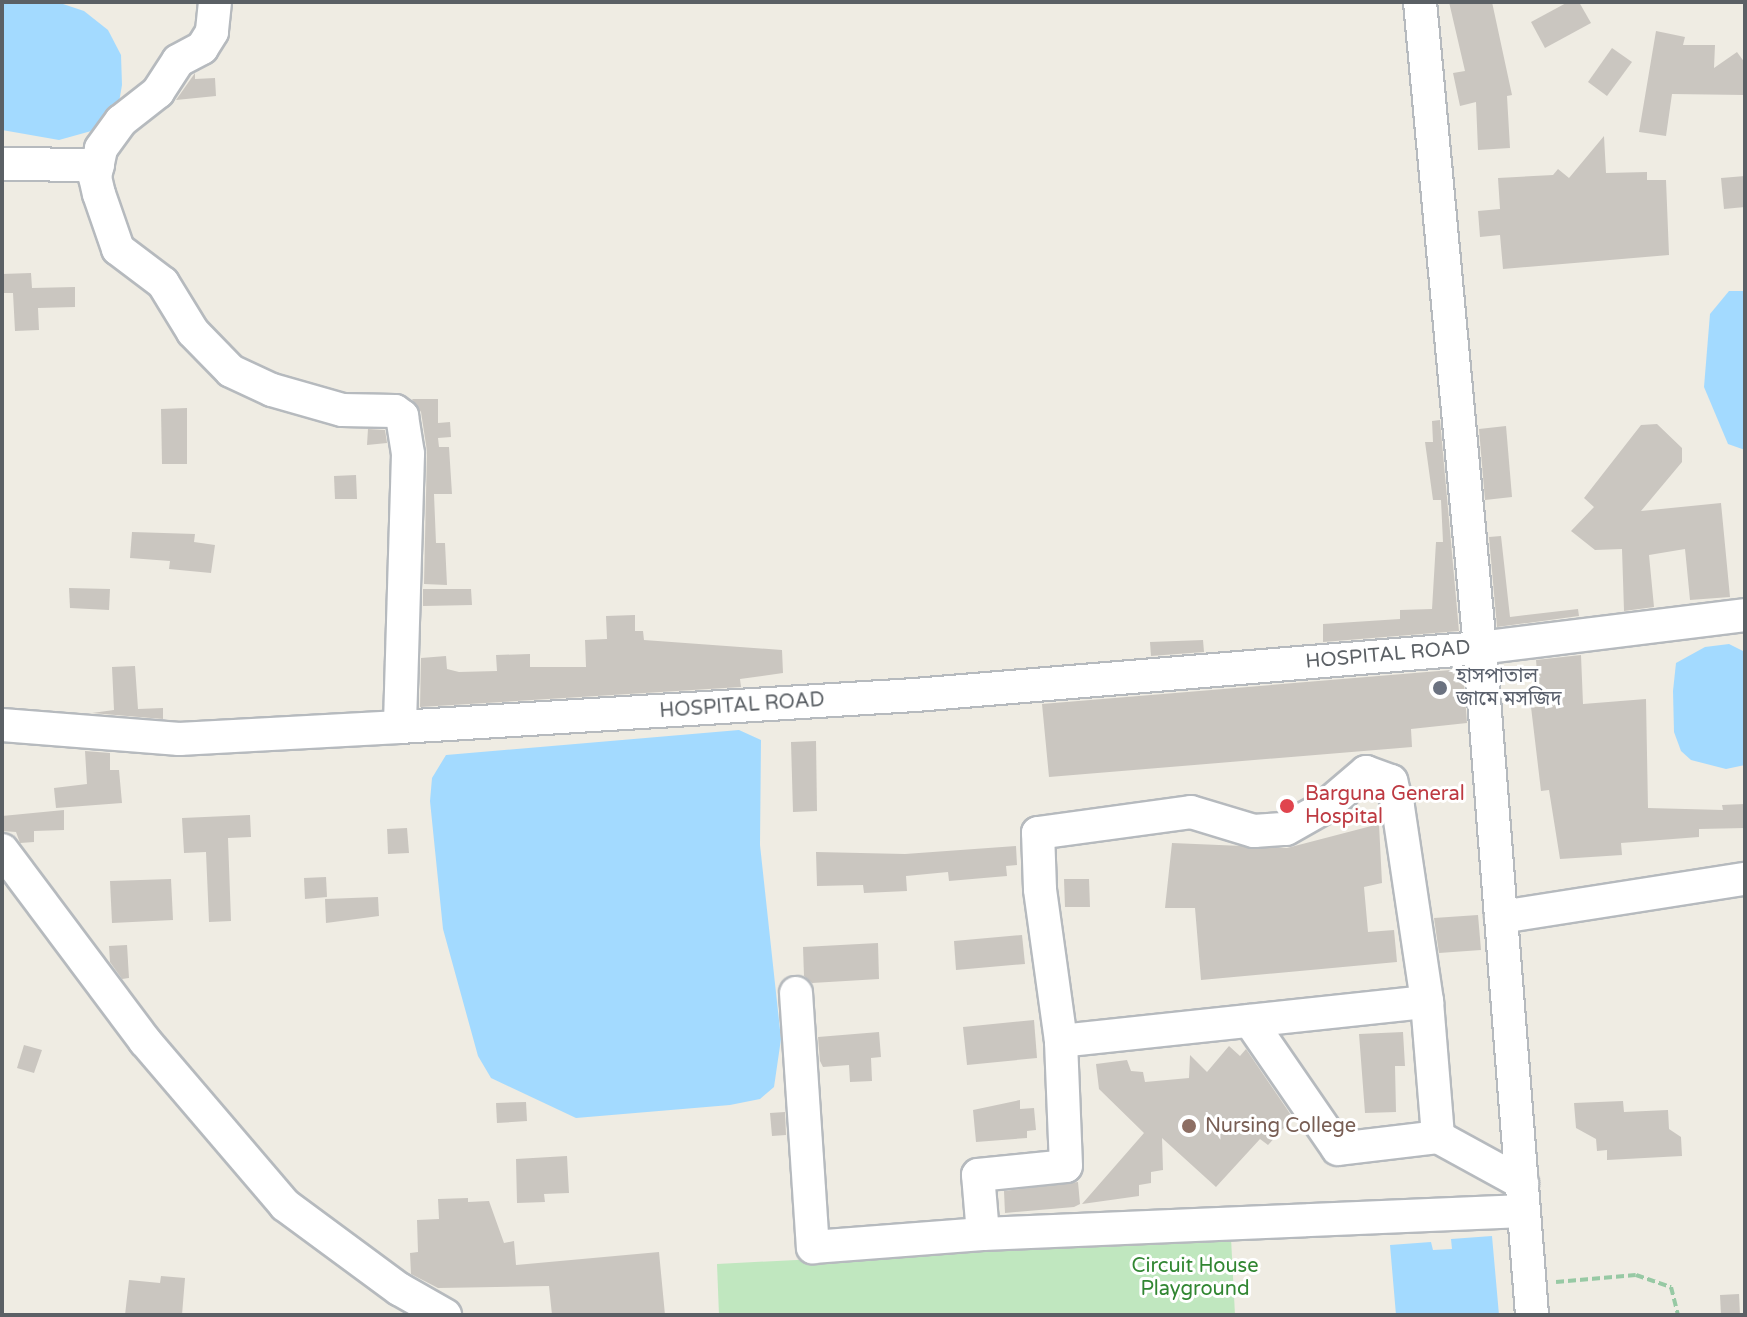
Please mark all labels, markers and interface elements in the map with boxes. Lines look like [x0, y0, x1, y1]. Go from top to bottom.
street label: HOSPITAL ROAD [1305, 636, 1471, 674]
place label: হাসপাতাল জামে মসজিদ [1456, 664, 1562, 711]
marker: হাসপাতাল জামে মসজিদ [1431, 679, 1449, 697]
street label: HOSPITAL ROAD [659, 688, 825, 724]
place label: Barguna General Hospital [1305, 782, 1465, 829]
marker: Barguna General Hospital [1276, 795, 1298, 817]
place label: Nursing College [1205, 1114, 1356, 1138]
marker: Nursing College [1180, 1117, 1198, 1135]
park label: Circuit House Playground [1132, 1254, 1258, 1301]

